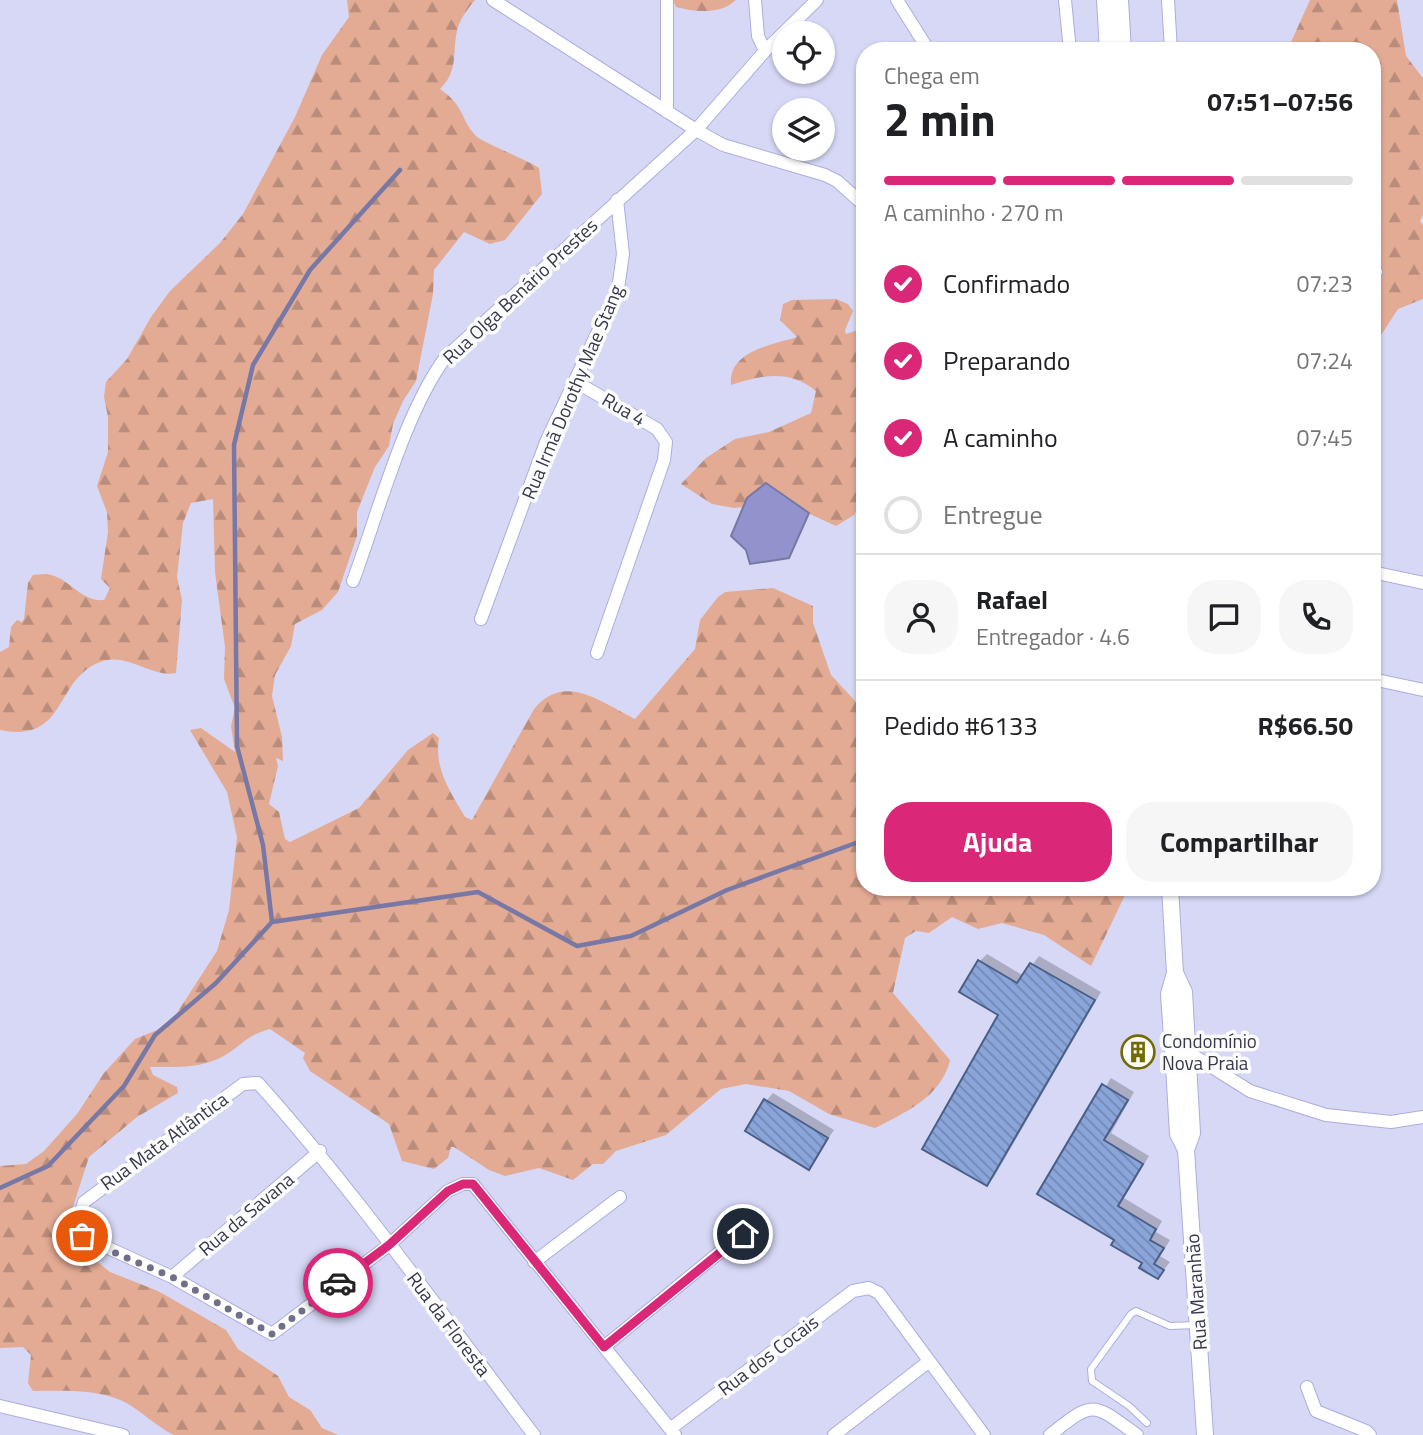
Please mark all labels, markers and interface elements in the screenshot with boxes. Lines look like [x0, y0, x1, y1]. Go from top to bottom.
map controls [772, 21, 835, 161]
button: locate [772, 21, 835, 84]
text: Chega em [884, 58, 980, 93]
text: 07:51–07:56 [1207, 82, 1353, 121]
text: 2 min [884, 84, 996, 154]
button: layers [772, 98, 835, 161]
text: A caminho · 270 m [884, 195, 1063, 230]
street label: Rua Olga Benário Prestes [436, 211, 604, 370]
text: Confirmado [943, 264, 1070, 303]
icon: check [884, 265, 922, 303]
text: 07:23 [1296, 266, 1353, 301]
street label: Rua Irmã Dorothy Mae Stang [513, 280, 630, 504]
text: Preparando [943, 341, 1070, 380]
icon: check [884, 342, 922, 380]
text: 07:24 [1296, 343, 1353, 378]
street label: Rua 4 [597, 384, 651, 433]
text: A caminho [943, 418, 1058, 457]
icon: check [884, 419, 922, 457]
text: 07:45 [1296, 420, 1353, 455]
text: Entregue [943, 495, 1043, 534]
button: person [884, 580, 958, 654]
text: Rafael [976, 580, 1048, 619]
button: chat [1187, 580, 1261, 654]
button: phone [1279, 580, 1353, 654]
text: Entregador · 4.6 [976, 619, 1130, 654]
text: Pedido #6133 [884, 706, 1038, 745]
text: R$66.50 [1257, 706, 1353, 745]
button: Ajuda [884, 802, 1112, 882]
button: Compartilhar [1126, 802, 1353, 882]
place label: Condomínio Nova Praia [1162, 1026, 1257, 1077]
building icon: Condomínio Nova Praia [1119, 1033, 1157, 1071]
street label: Rua Mata Atlântica [94, 1084, 234, 1197]
street label: Rua da Savana [191, 1165, 300, 1262]
pin [713, 1204, 773, 1264]
pin [52, 1206, 112, 1266]
icon: home [724, 1215, 762, 1253]
icon: bag [63, 1217, 101, 1255]
street label: Rua Maranhão [1177, 1233, 1214, 1351]
courier [303, 1248, 373, 1318]
icon: car [319, 1264, 357, 1302]
street label: Rua da Floresta [400, 1265, 499, 1383]
street label: Rua dos Cocais [711, 1307, 824, 1402]

